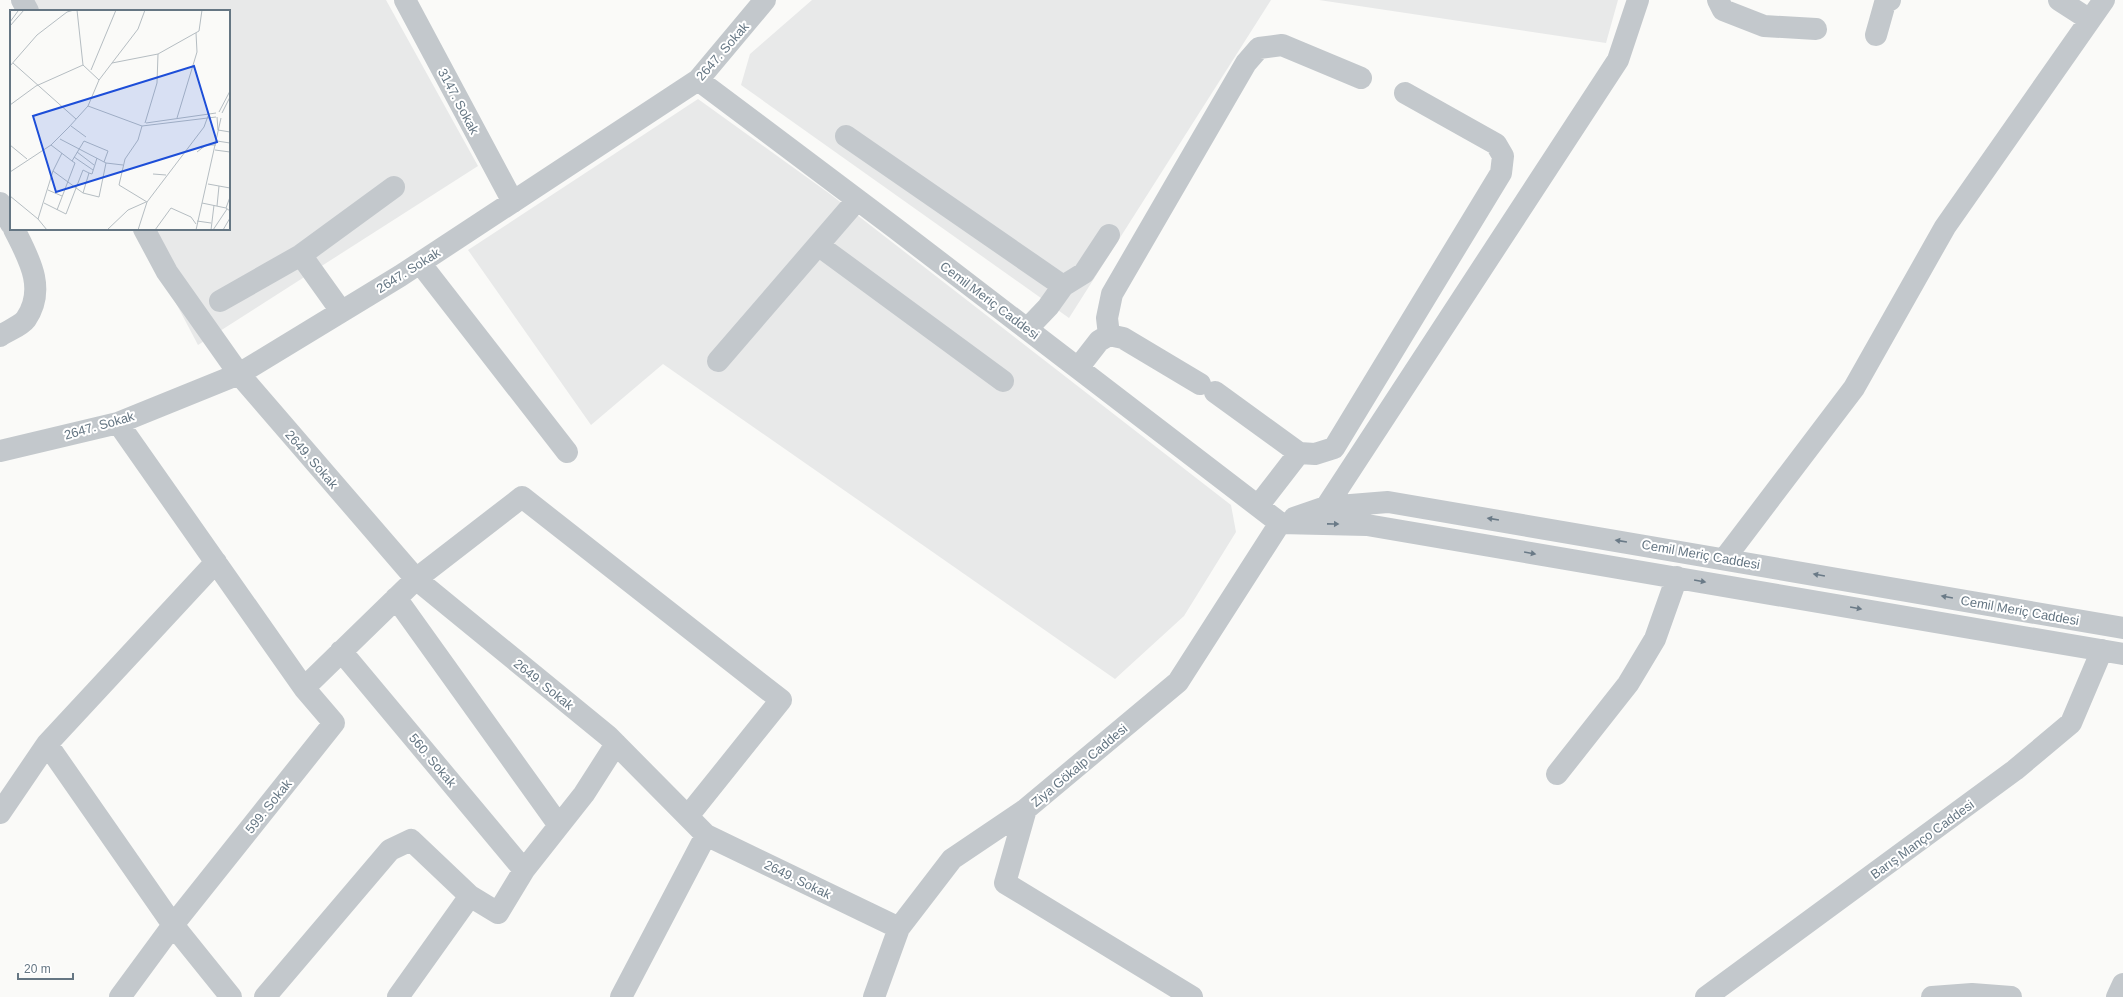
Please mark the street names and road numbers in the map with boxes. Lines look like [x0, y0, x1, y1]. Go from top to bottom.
street label: 2647. Sokak [693, 19, 752, 84]
street label: 3147. Sokak [435, 66, 482, 137]
street label: 2647. Sokak [374, 245, 443, 296]
street label: Cemil Meriç Caddesi [937, 258, 1042, 343]
street label: 2647. Sokak [62, 408, 136, 443]
street label: 2649. Sokak [282, 427, 341, 492]
street label: Cemil Meriç Caddesi [1641, 537, 1761, 572]
street label: Cemil Meriç Caddesi [1960, 593, 2080, 628]
street label: 2649. Sokak [511, 656, 577, 713]
street label: Ziya Gökalp Caddesi [1028, 721, 1130, 810]
street label: 560. Sokak [406, 731, 460, 790]
street label: 599. Sokak [242, 776, 295, 836]
street label: Barış Manço Caddesi [1868, 797, 1977, 882]
street label: 2649. Sokak [762, 857, 834, 902]

